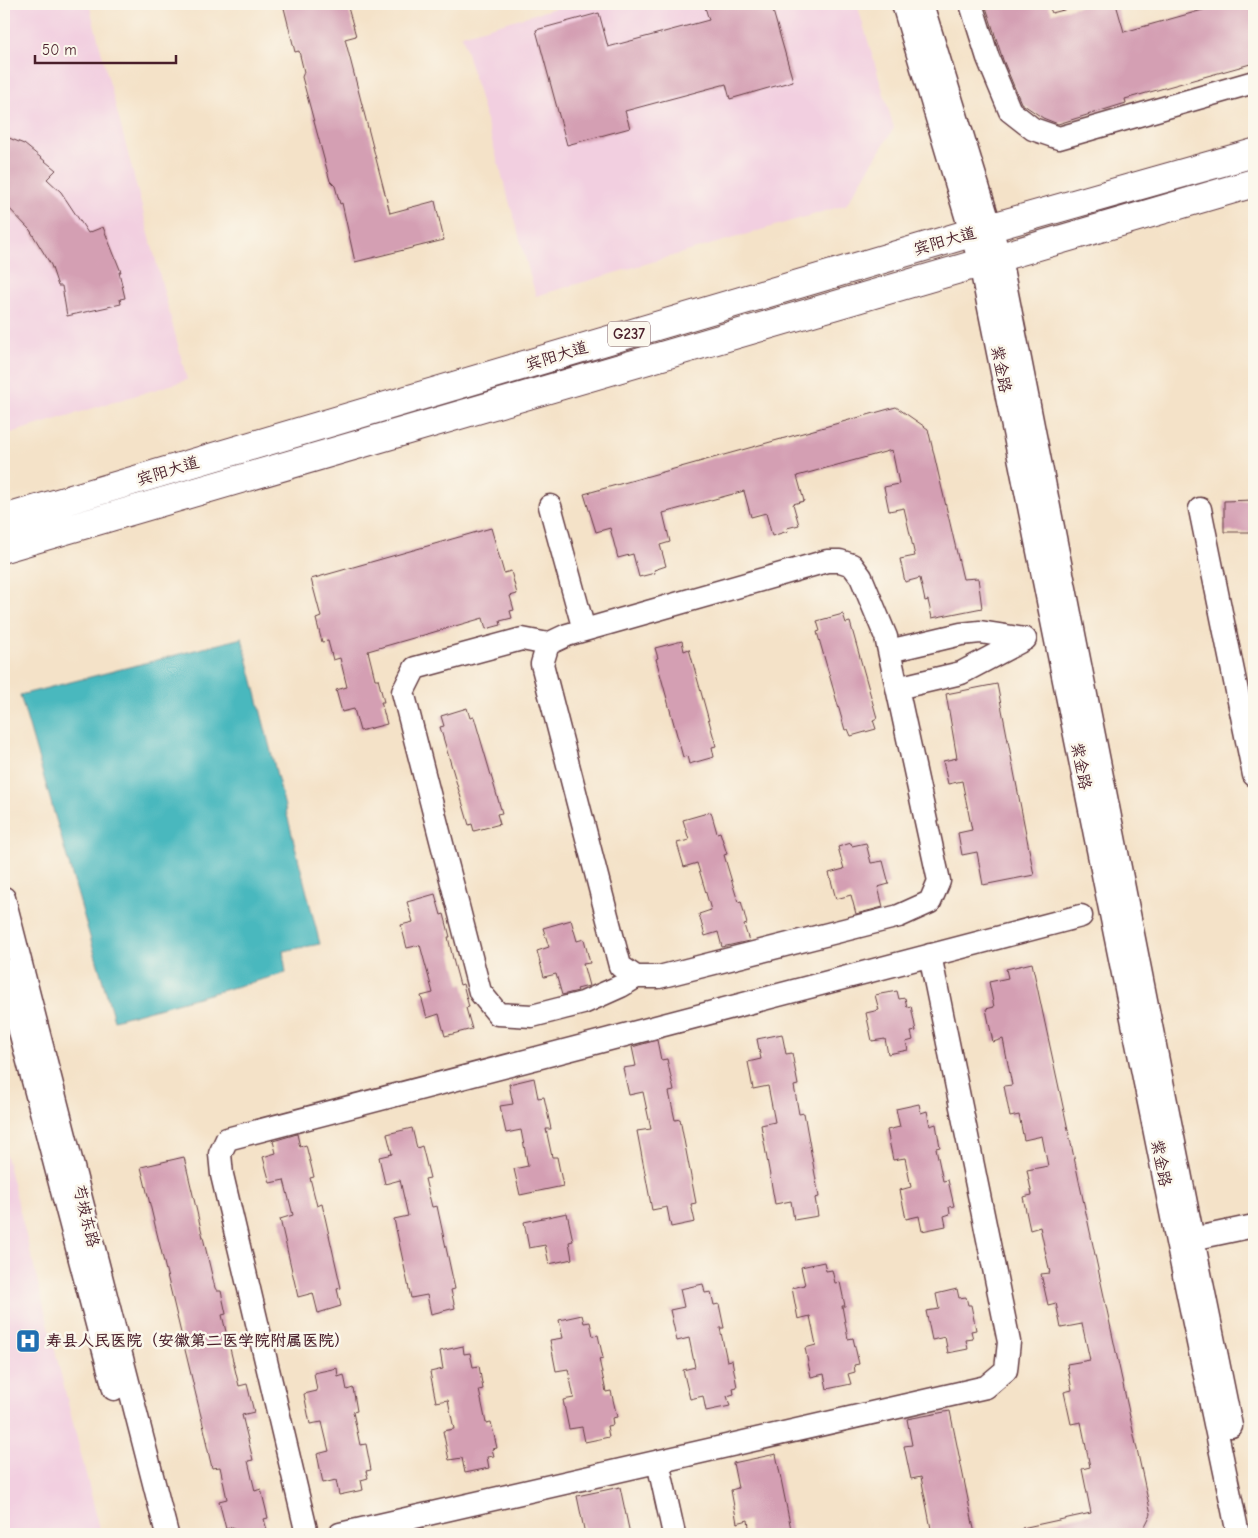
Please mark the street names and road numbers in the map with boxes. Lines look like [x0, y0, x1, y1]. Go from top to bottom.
street label: 宾阳大道 [912, 224, 978, 258]
road number: G237 [608, 322, 650, 346]
street label: 宾阳大道 [524, 338, 590, 374]
street label: 紫金路 [988, 344, 1014, 394]
street label: 宾阳大道 [135, 453, 201, 489]
street label: 紫金路 [1068, 741, 1094, 791]
street label: 紫金路 [1148, 1138, 1174, 1188]
street label: 芍坡东路 [70, 1183, 102, 1249]

